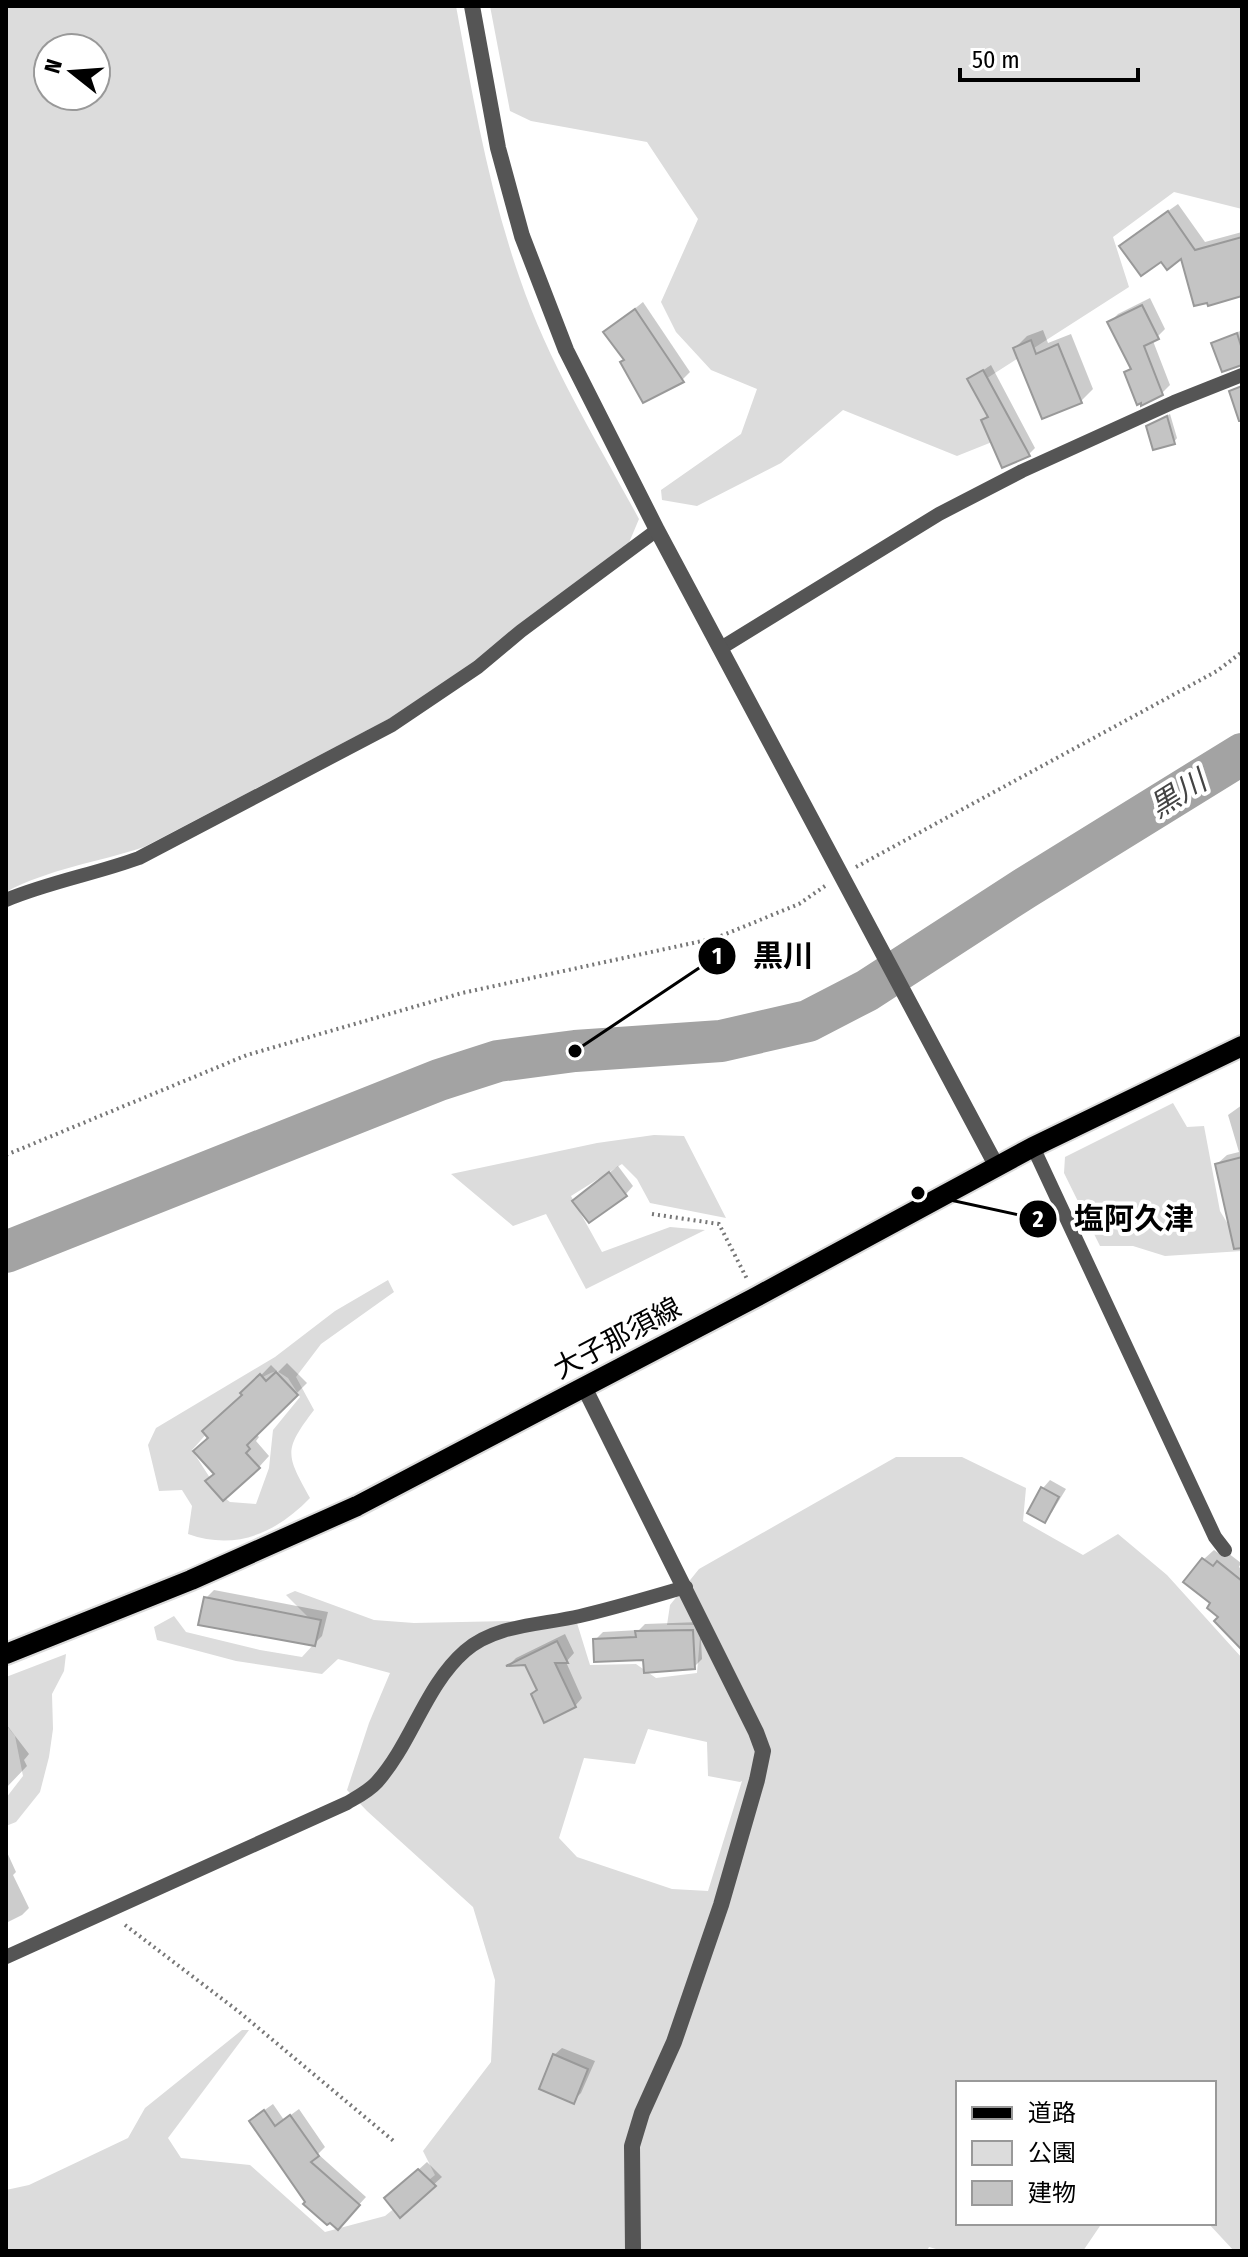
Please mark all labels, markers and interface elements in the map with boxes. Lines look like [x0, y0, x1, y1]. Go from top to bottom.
north arrow [32, 32, 112, 112]
scale bar [960, 32, 1138, 82]
text: 50 m [972, 46, 1020, 74]
text: N [39, 56, 68, 77]
water label: 黒川 [1143, 761, 1216, 825]
callout: 黒川 [697, 929, 829, 983]
text: 黒川 [753, 938, 813, 974]
text: 1 [712, 942, 722, 970]
callout: 塩阿久津 [1018, 1192, 1210, 1246]
text: 塩阿久津 [1074, 1201, 1194, 1237]
text: 2 [1031, 1205, 1044, 1233]
street label: 大子那須線 [547, 1291, 687, 1385]
legend [956, 2081, 1216, 2225]
text: 道路 [1028, 2099, 1076, 2127]
text: 公園 [1028, 2139, 1076, 2167]
text: 建物 [1028, 2179, 1076, 2207]

